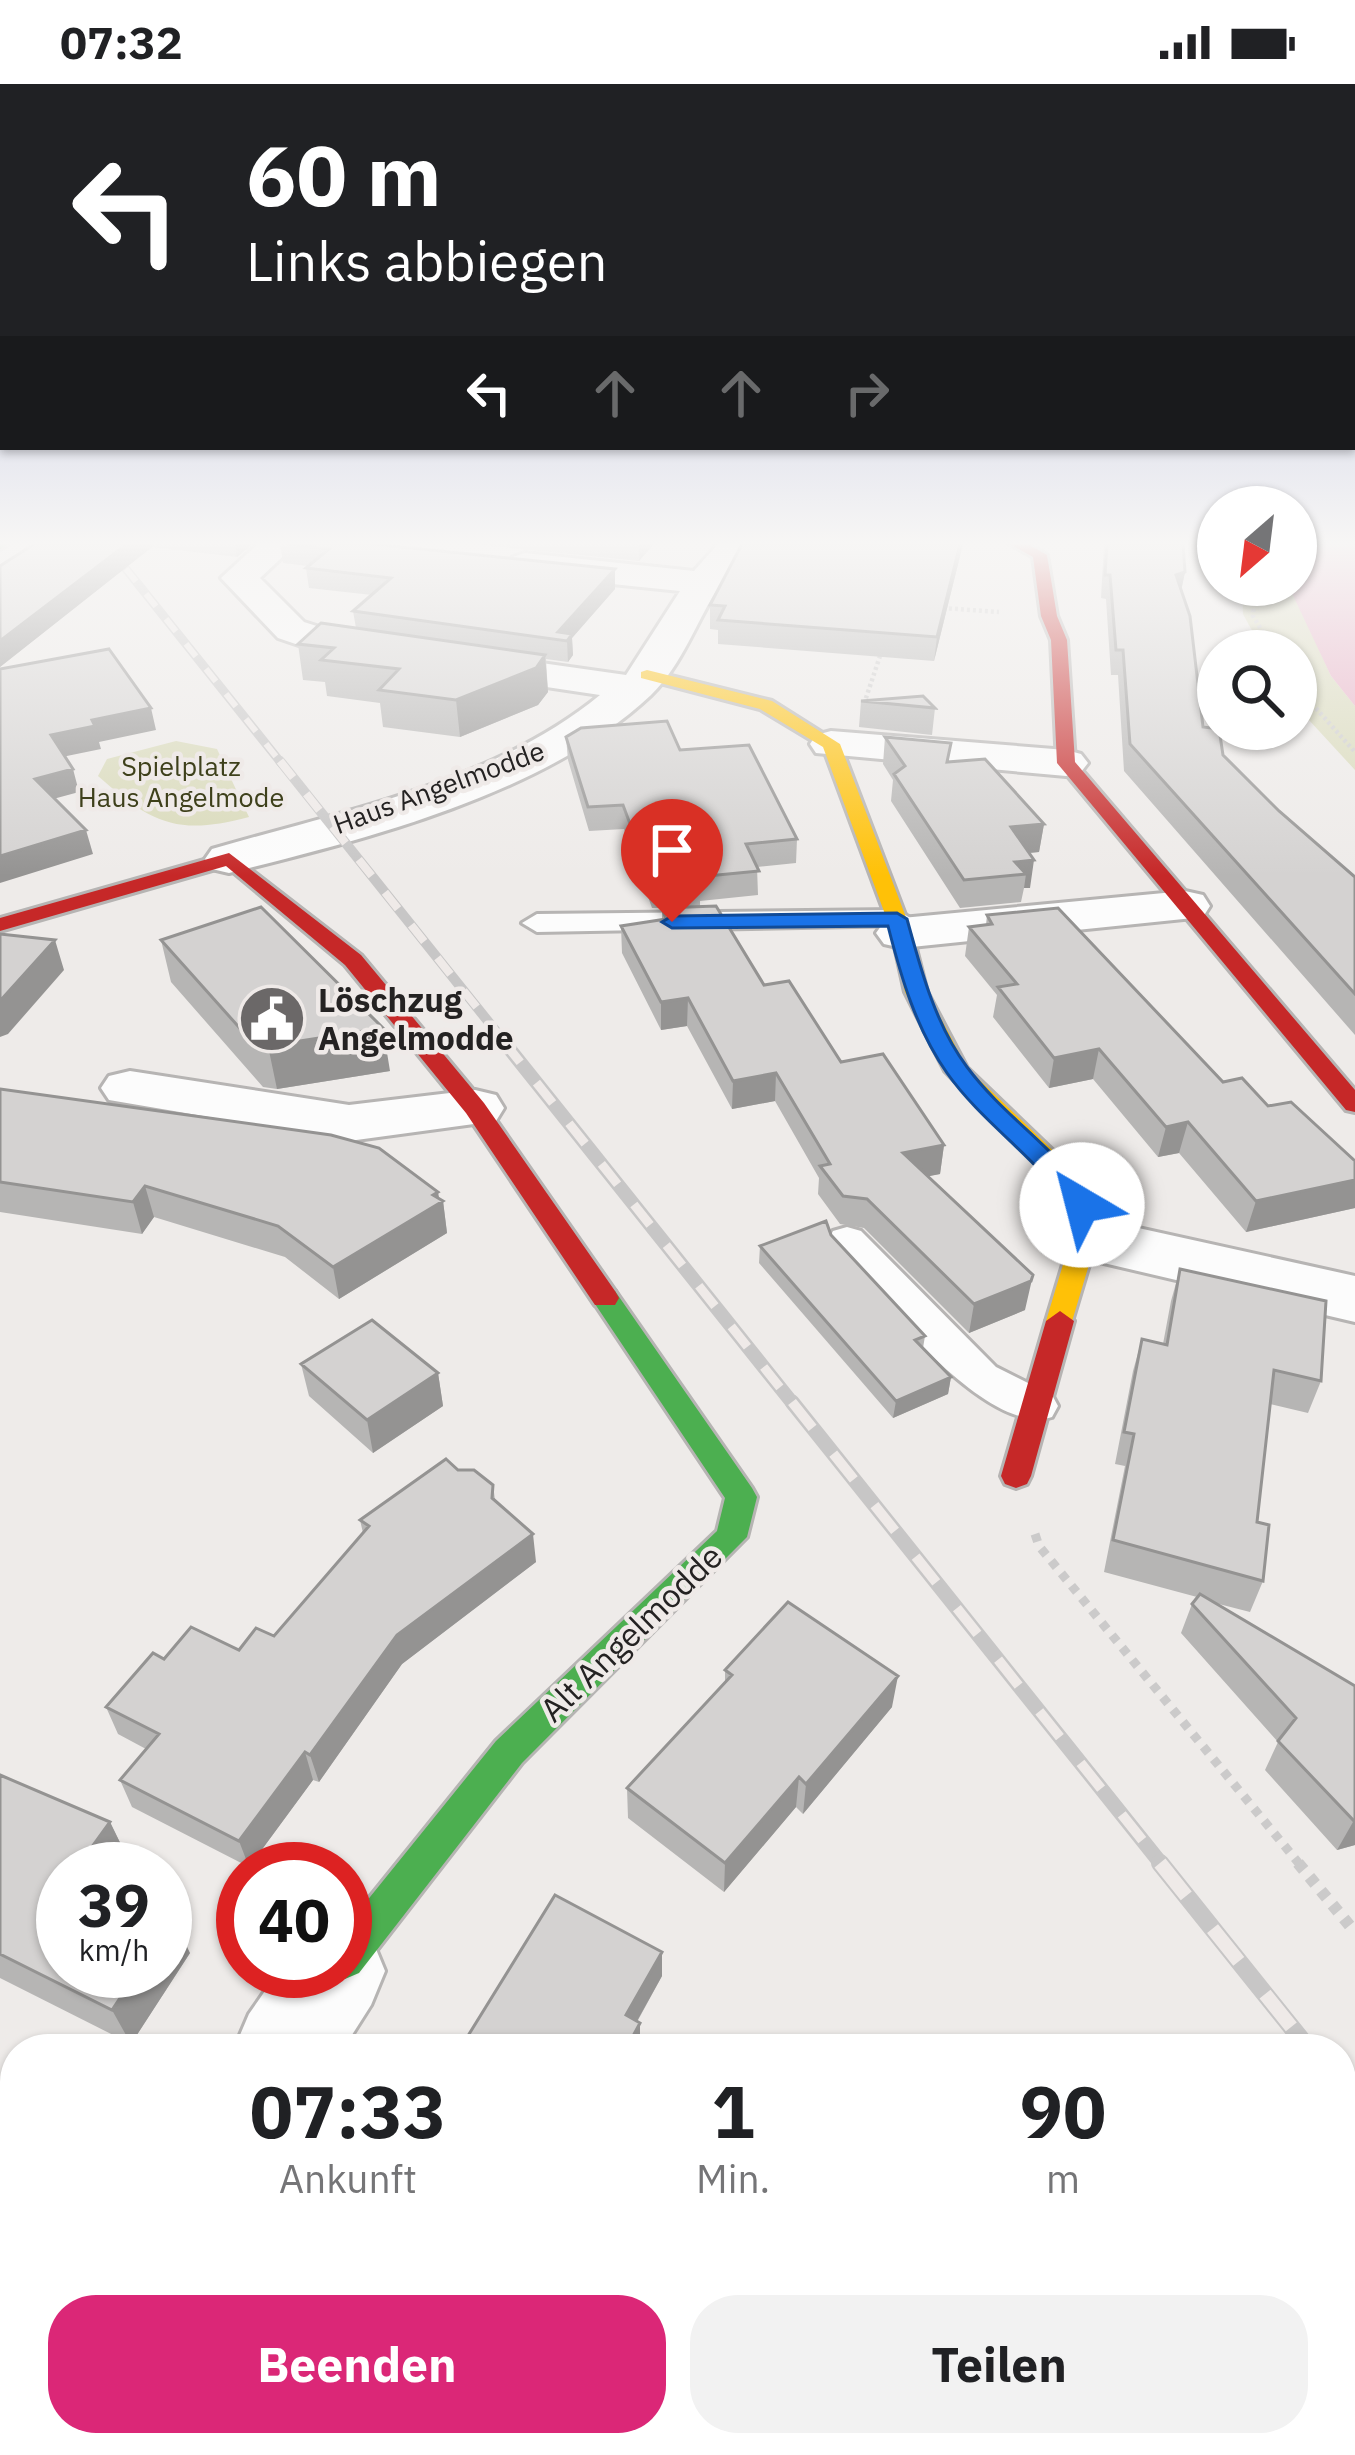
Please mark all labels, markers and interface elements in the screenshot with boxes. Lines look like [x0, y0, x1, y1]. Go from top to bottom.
text: 07:32 [60, 13, 183, 71]
text: 60 m [246, 120, 442, 229]
icon: left [48, 132, 204, 288]
text: Links abbiegen [246, 226, 607, 296]
icon: left [456, 360, 522, 426]
icon: ahead [582, 360, 648, 426]
icon: ahead [708, 360, 774, 426]
icon: right [834, 360, 900, 426]
north arrow [1197, 486, 1317, 606]
map controls [1197, 486, 1317, 750]
button: search [1197, 630, 1317, 750]
street label: Haus Angelmodde [328, 732, 549, 841]
park label: Spielplatz Haus Angelmode [78, 748, 284, 814]
pin [621, 799, 723, 922]
icon: arrive [639, 817, 705, 883]
place label: Löschzug Angelmodde [318, 978, 514, 1059]
public building icon: Löschzug Angelmodde [237, 984, 307, 1054]
position arrow [1019, 1142, 1145, 1268]
street label: Alt Angelmodde [530, 1535, 731, 1731]
speed limit sign: 40 [216, 1842, 372, 1998]
text: 39 [78, 1865, 150, 1944]
text: km/h [79, 1930, 149, 1969]
text: 07:33 [250, 2064, 446, 2158]
text: 1 [711, 2064, 755, 2158]
text: 90 [1020, 2064, 1106, 2158]
text: Ankunft [279, 2153, 417, 2204]
text: Min. [696, 2153, 770, 2204]
text: m [1046, 2153, 1080, 2204]
button: Beenden [48, 2295, 666, 2433]
button: Teilen [690, 2295, 1308, 2433]

